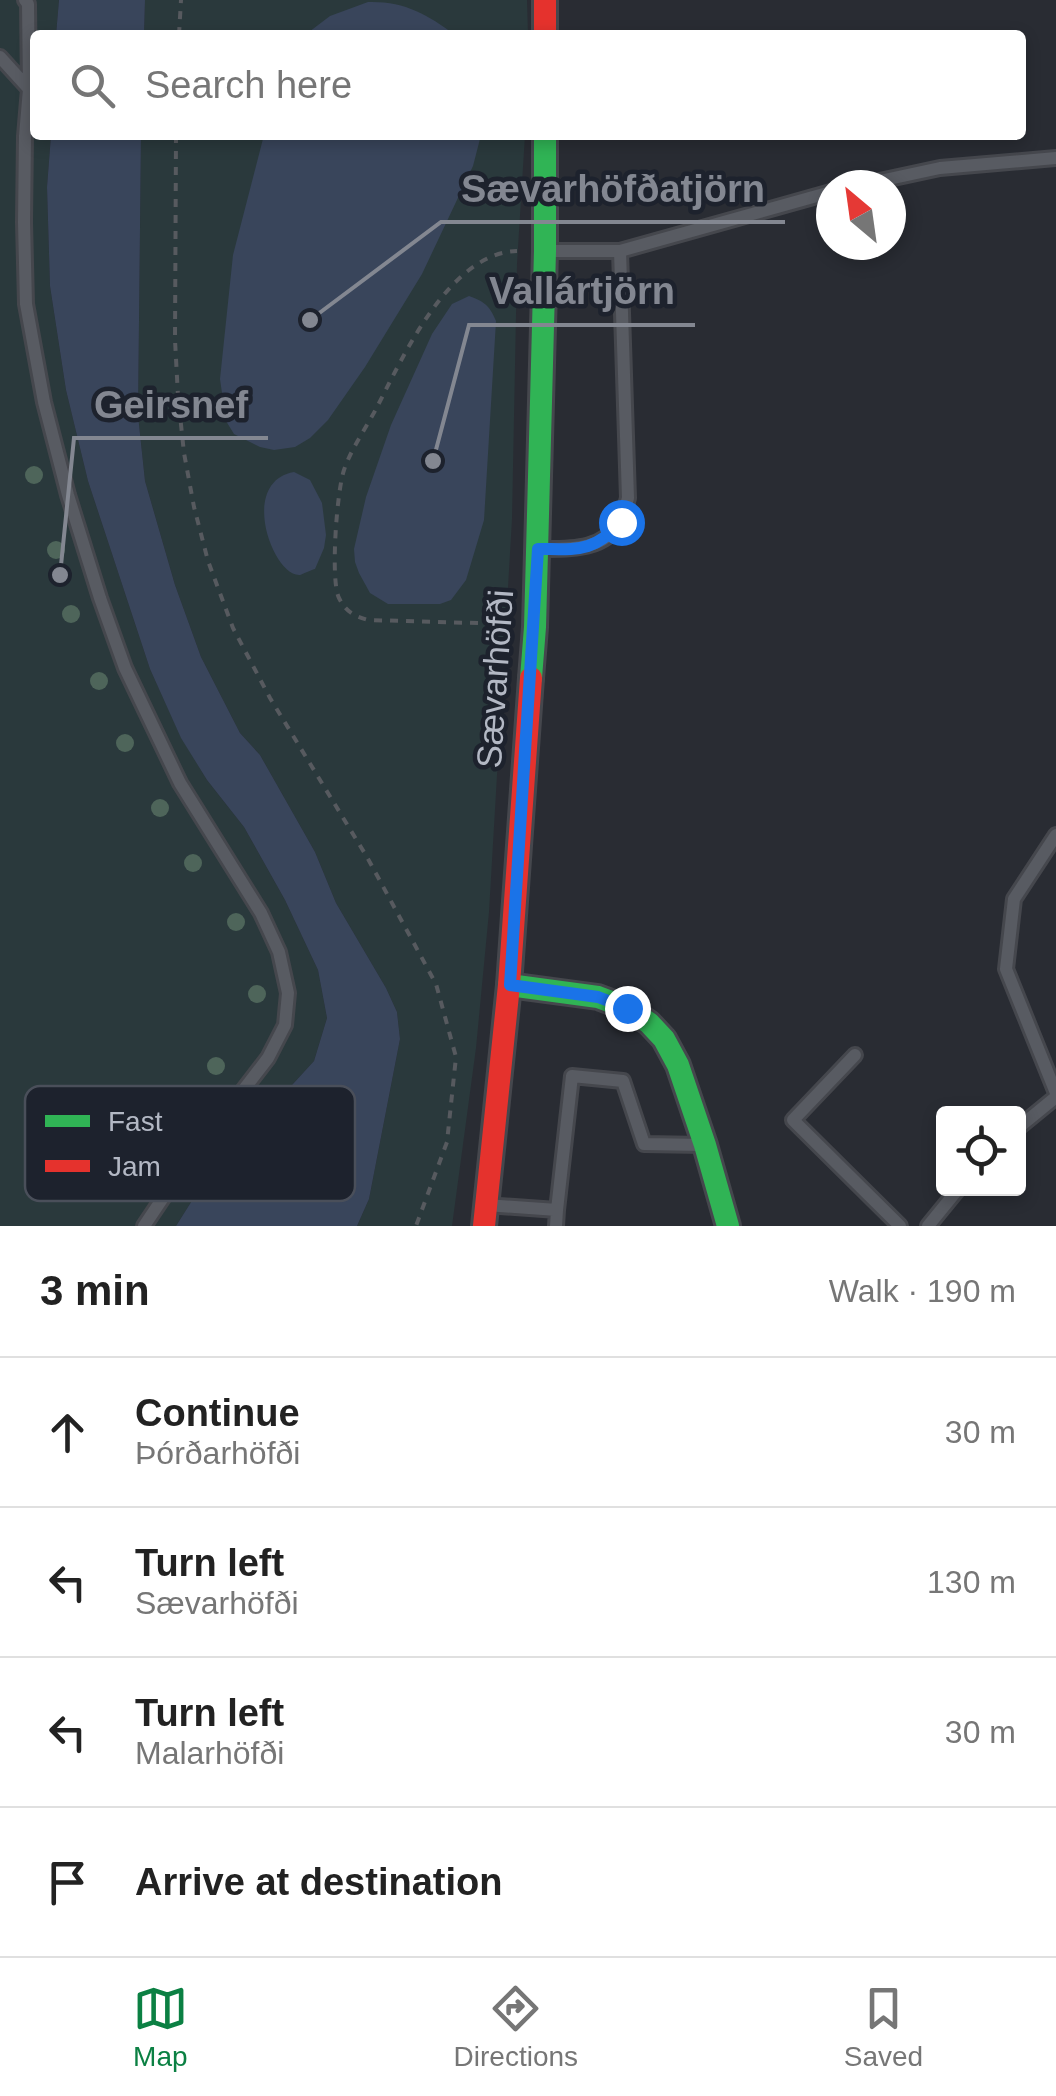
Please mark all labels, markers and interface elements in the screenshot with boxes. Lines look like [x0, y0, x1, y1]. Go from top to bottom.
search box [30, 30, 1026, 140]
icon: search [65, 58, 120, 113]
text: Search here [145, 64, 352, 106]
callout: Sævarhöfðatjörn [441, 154, 785, 222]
text: Sævarhöfðatjörn [461, 168, 765, 210]
north arrow [816, 170, 906, 260]
callout: Vallártjörn [469, 257, 695, 325]
text: Vallártjörn [489, 270, 675, 312]
callout: Geirsnef [74, 370, 268, 438]
text: Geirsnef [94, 384, 248, 426]
route start [599, 500, 645, 546]
street label: Sævarhöfði [469, 588, 520, 770]
route end [605, 986, 651, 1032]
legend [25, 1086, 355, 1201]
text: Fast [108, 1106, 163, 1137]
map controls [936, 1106, 1026, 1196]
button: locate [936, 1106, 1026, 1196]
text: Jam [108, 1151, 161, 1182]
text: 3 min [40, 1267, 150, 1314]
text: Walk · 190 m [829, 1273, 1016, 1309]
text: Continue [135, 1392, 300, 1434]
icon: ahead [40, 1405, 95, 1460]
text: 30 m [945, 1414, 1016, 1450]
text: Þórðarhöfði [135, 1435, 300, 1471]
text: Turn left [135, 1542, 284, 1584]
icon: left [40, 1555, 95, 1610]
text: 130 m [927, 1564, 1016, 1600]
text: Sævarhöfði [135, 1585, 299, 1621]
text: Turn left [135, 1692, 284, 1734]
icon: left [40, 1705, 95, 1760]
text: 30 m [945, 1714, 1016, 1750]
text: Malarhöfði [135, 1735, 284, 1771]
icon: arrive [40, 1855, 95, 1910]
text: Arrive at destination [135, 1861, 502, 1903]
tab: Map [133, 1981, 188, 2073]
tab: Directions [454, 1981, 578, 2073]
tab: Saved [844, 1981, 923, 2073]

